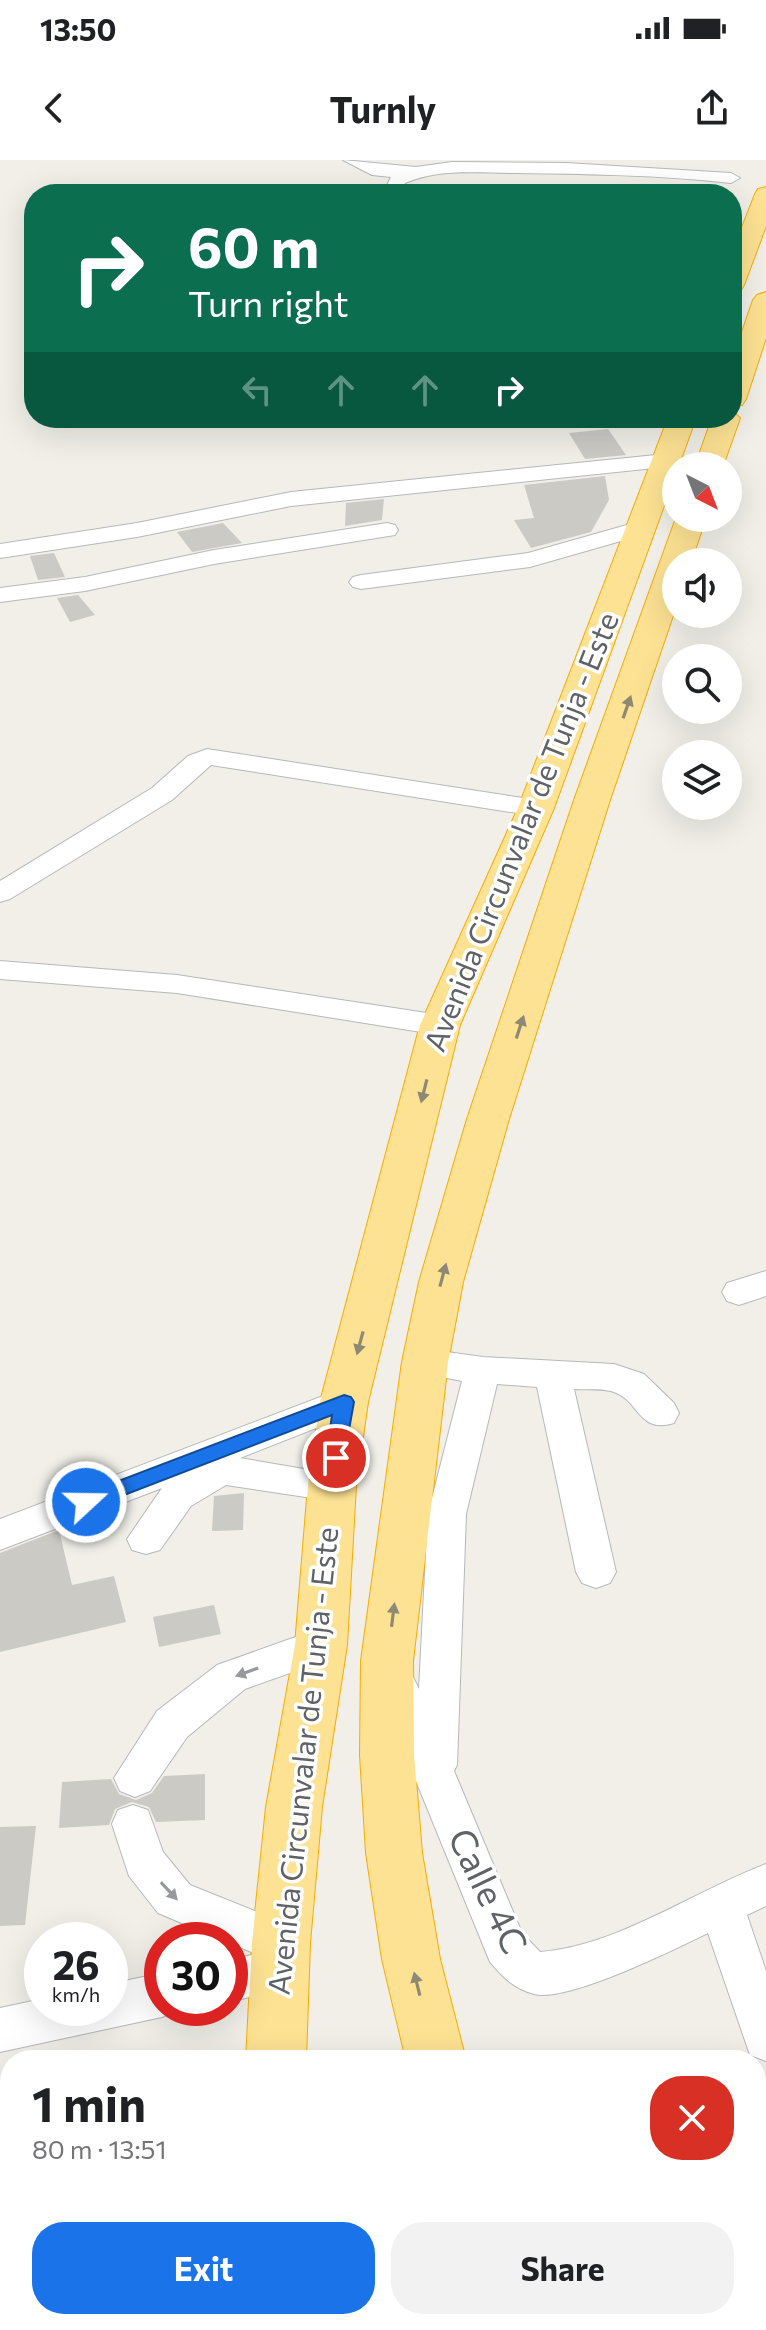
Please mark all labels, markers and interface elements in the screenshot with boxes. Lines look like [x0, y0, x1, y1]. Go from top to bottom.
text: 13:50 [40, 10, 116, 47]
icon: back [32, 86, 76, 130]
text: Turnly [330, 86, 436, 130]
icon: share [690, 86, 734, 130]
text: 60 m [188, 211, 319, 280]
icon: right [56, 216, 160, 320]
text: Turn right [188, 280, 349, 324]
icon: left [235, 368, 279, 412]
icon: ahead [319, 368, 363, 412]
icon: ahead [403, 368, 447, 412]
icon: right [487, 368, 531, 412]
north arrow [662, 452, 742, 532]
map controls [662, 452, 742, 820]
button: sound [662, 548, 742, 628]
street label: Avenida Circunvalar de Tunja - Este [414, 606, 625, 1056]
button: search [662, 644, 742, 724]
one-way arrow [621, 694, 633, 718]
button: layers [662, 740, 742, 820]
one-way arrow [514, 1014, 526, 1038]
one-way arrow [417, 1079, 429, 1104]
one-way arrow [437, 1263, 450, 1287]
one-way arrow [353, 1332, 366, 1356]
pin [302, 1424, 370, 1492]
icon: arrive [314, 1436, 358, 1480]
position arrow [44, 1460, 128, 1544]
street label: Avenida Circunvalar de Tunja - Este [259, 1525, 344, 1996]
one-way arrow [387, 1602, 400, 1627]
one-way arrow [235, 1666, 259, 1678]
street label: Calle 4C [441, 1820, 539, 1960]
one-way arrow [159, 1881, 177, 1900]
speed limit sign: 30 [144, 1922, 248, 2026]
text: 26 [52, 1939, 100, 1988]
one-way arrow [411, 1972, 423, 1997]
text: km/h [52, 1982, 100, 2006]
text: 1 min [32, 2073, 146, 2132]
button: close [650, 2076, 734, 2160]
text: 80 m · 13:51 [32, 2133, 167, 2164]
button: Exit [32, 2222, 375, 2314]
button: Share [391, 2222, 734, 2314]

